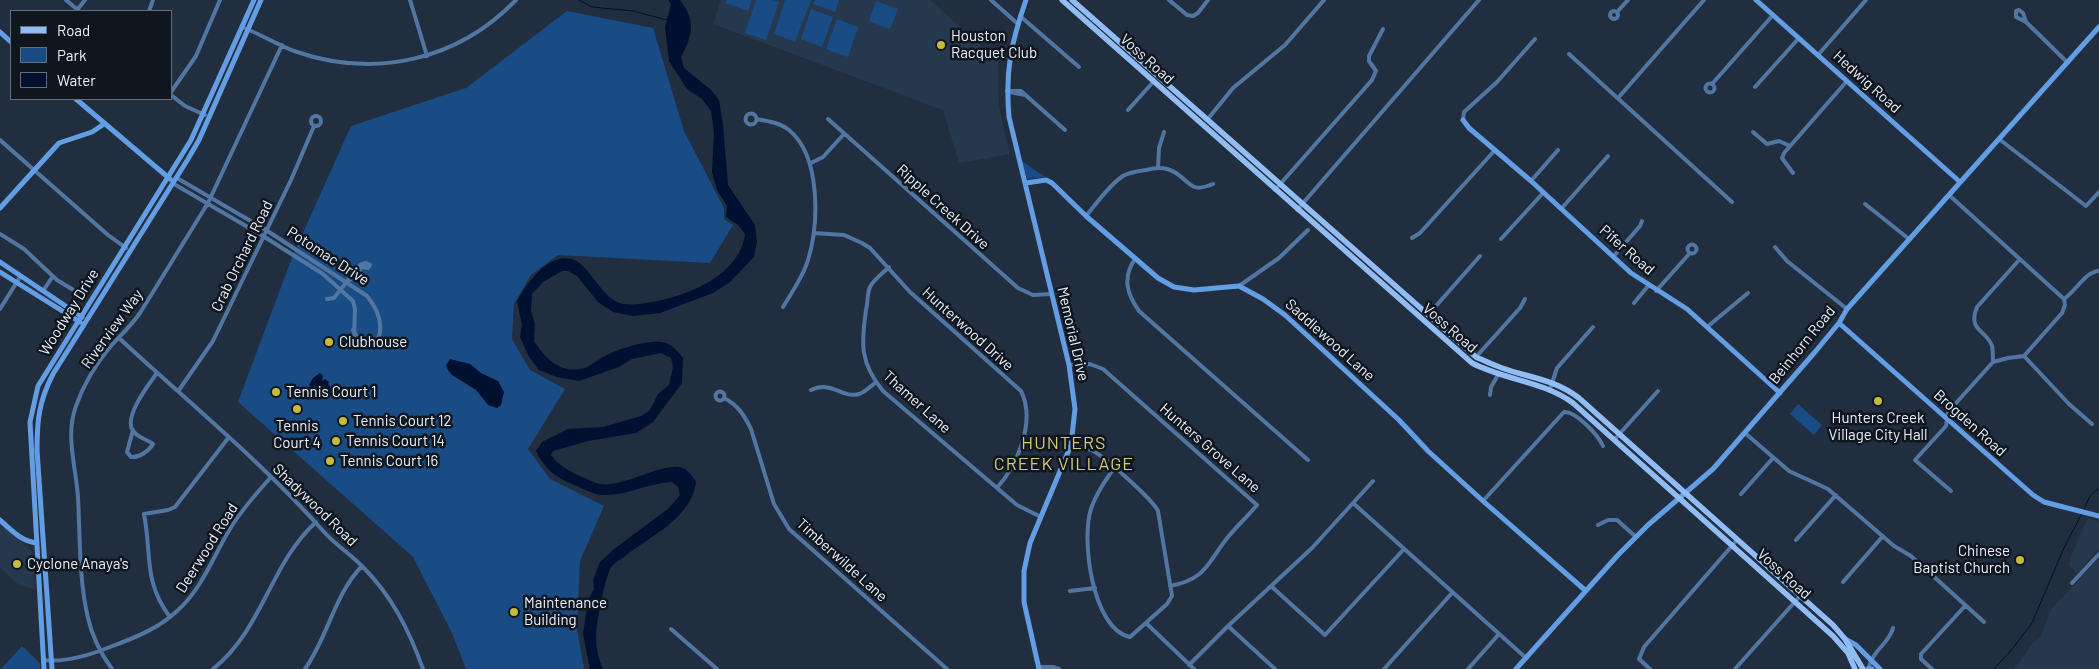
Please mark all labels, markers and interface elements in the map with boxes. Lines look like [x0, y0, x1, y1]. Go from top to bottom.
legend [10, 10, 172, 100]
text: Road [57, 21, 90, 39]
place label: Houston Racquet Club [951, 27, 1037, 62]
street label: Voss Road [1116, 30, 1178, 88]
marker: Houston Racquet Club [935, 39, 947, 51]
text: Park [57, 46, 86, 64]
street label: Hedwig Road [1829, 47, 1905, 117]
text: Water [57, 71, 96, 89]
street label: Ripple Creek Drive [893, 161, 993, 253]
street label: Crab Orchard Road [207, 198, 277, 314]
street label: Pifer Road [1596, 221, 1658, 279]
street label: Potomac Drive [284, 223, 372, 289]
street label: Woodway Drive [35, 265, 103, 359]
street label: Hunterwood Drive [919, 283, 1017, 375]
street label: Memorial Drive [1053, 285, 1093, 383]
street label: Riverview Way [77, 286, 147, 372]
street label: Saddlewood Lane [1282, 295, 1378, 385]
street label: Voss Road [1419, 299, 1481, 357]
street label: Beinhorn Road [1765, 302, 1839, 388]
place label: Clubhouse [339, 333, 407, 351]
marker: Clubhouse [323, 336, 335, 348]
street label: Thamer Lane [879, 367, 955, 437]
place label: Tennis Court 1 [286, 383, 376, 401]
marker: Tennis Court 1 [270, 386, 282, 398]
street label: Brogden Road [1930, 386, 2010, 460]
marker: Hunters Creek Village City Hall [1872, 395, 1884, 407]
street label: Hunters Grove Lane [1156, 399, 1264, 497]
marker: Tennis Court 4 [291, 403, 303, 415]
place label: Hunters Creek Village City Hall [1829, 409, 1927, 444]
place label: Tennis Court 12 [353, 412, 451, 430]
marker: Tennis Court 12 [337, 415, 349, 427]
place label: Tennis Court 4 [273, 417, 321, 452]
place label: Tennis Court 14 [346, 432, 445, 450]
district label: HUNTERS CREEK VILLAGE [992, 432, 1136, 474]
marker: Tennis Court 14 [330, 435, 342, 447]
place label: Tennis Court 16 [340, 452, 438, 470]
marker: Tennis Court 16 [324, 455, 336, 467]
street label: Shadywood Road [269, 460, 361, 550]
street label: Deerwood Road [172, 500, 242, 596]
street label: Timberwilde Lane [793, 515, 891, 605]
place label: Chinese Baptist Church [1913, 542, 2010, 577]
street label: Voss Road [1753, 545, 1815, 603]
marker: Chinese Baptist Church [2014, 554, 2026, 566]
place label: Cyclone Anaya's [27, 555, 129, 573]
marker: Cyclone Anaya's [11, 558, 23, 570]
place label: Maintenance Building [524, 594, 607, 629]
marker: Maintenance Building [508, 606, 520, 618]

